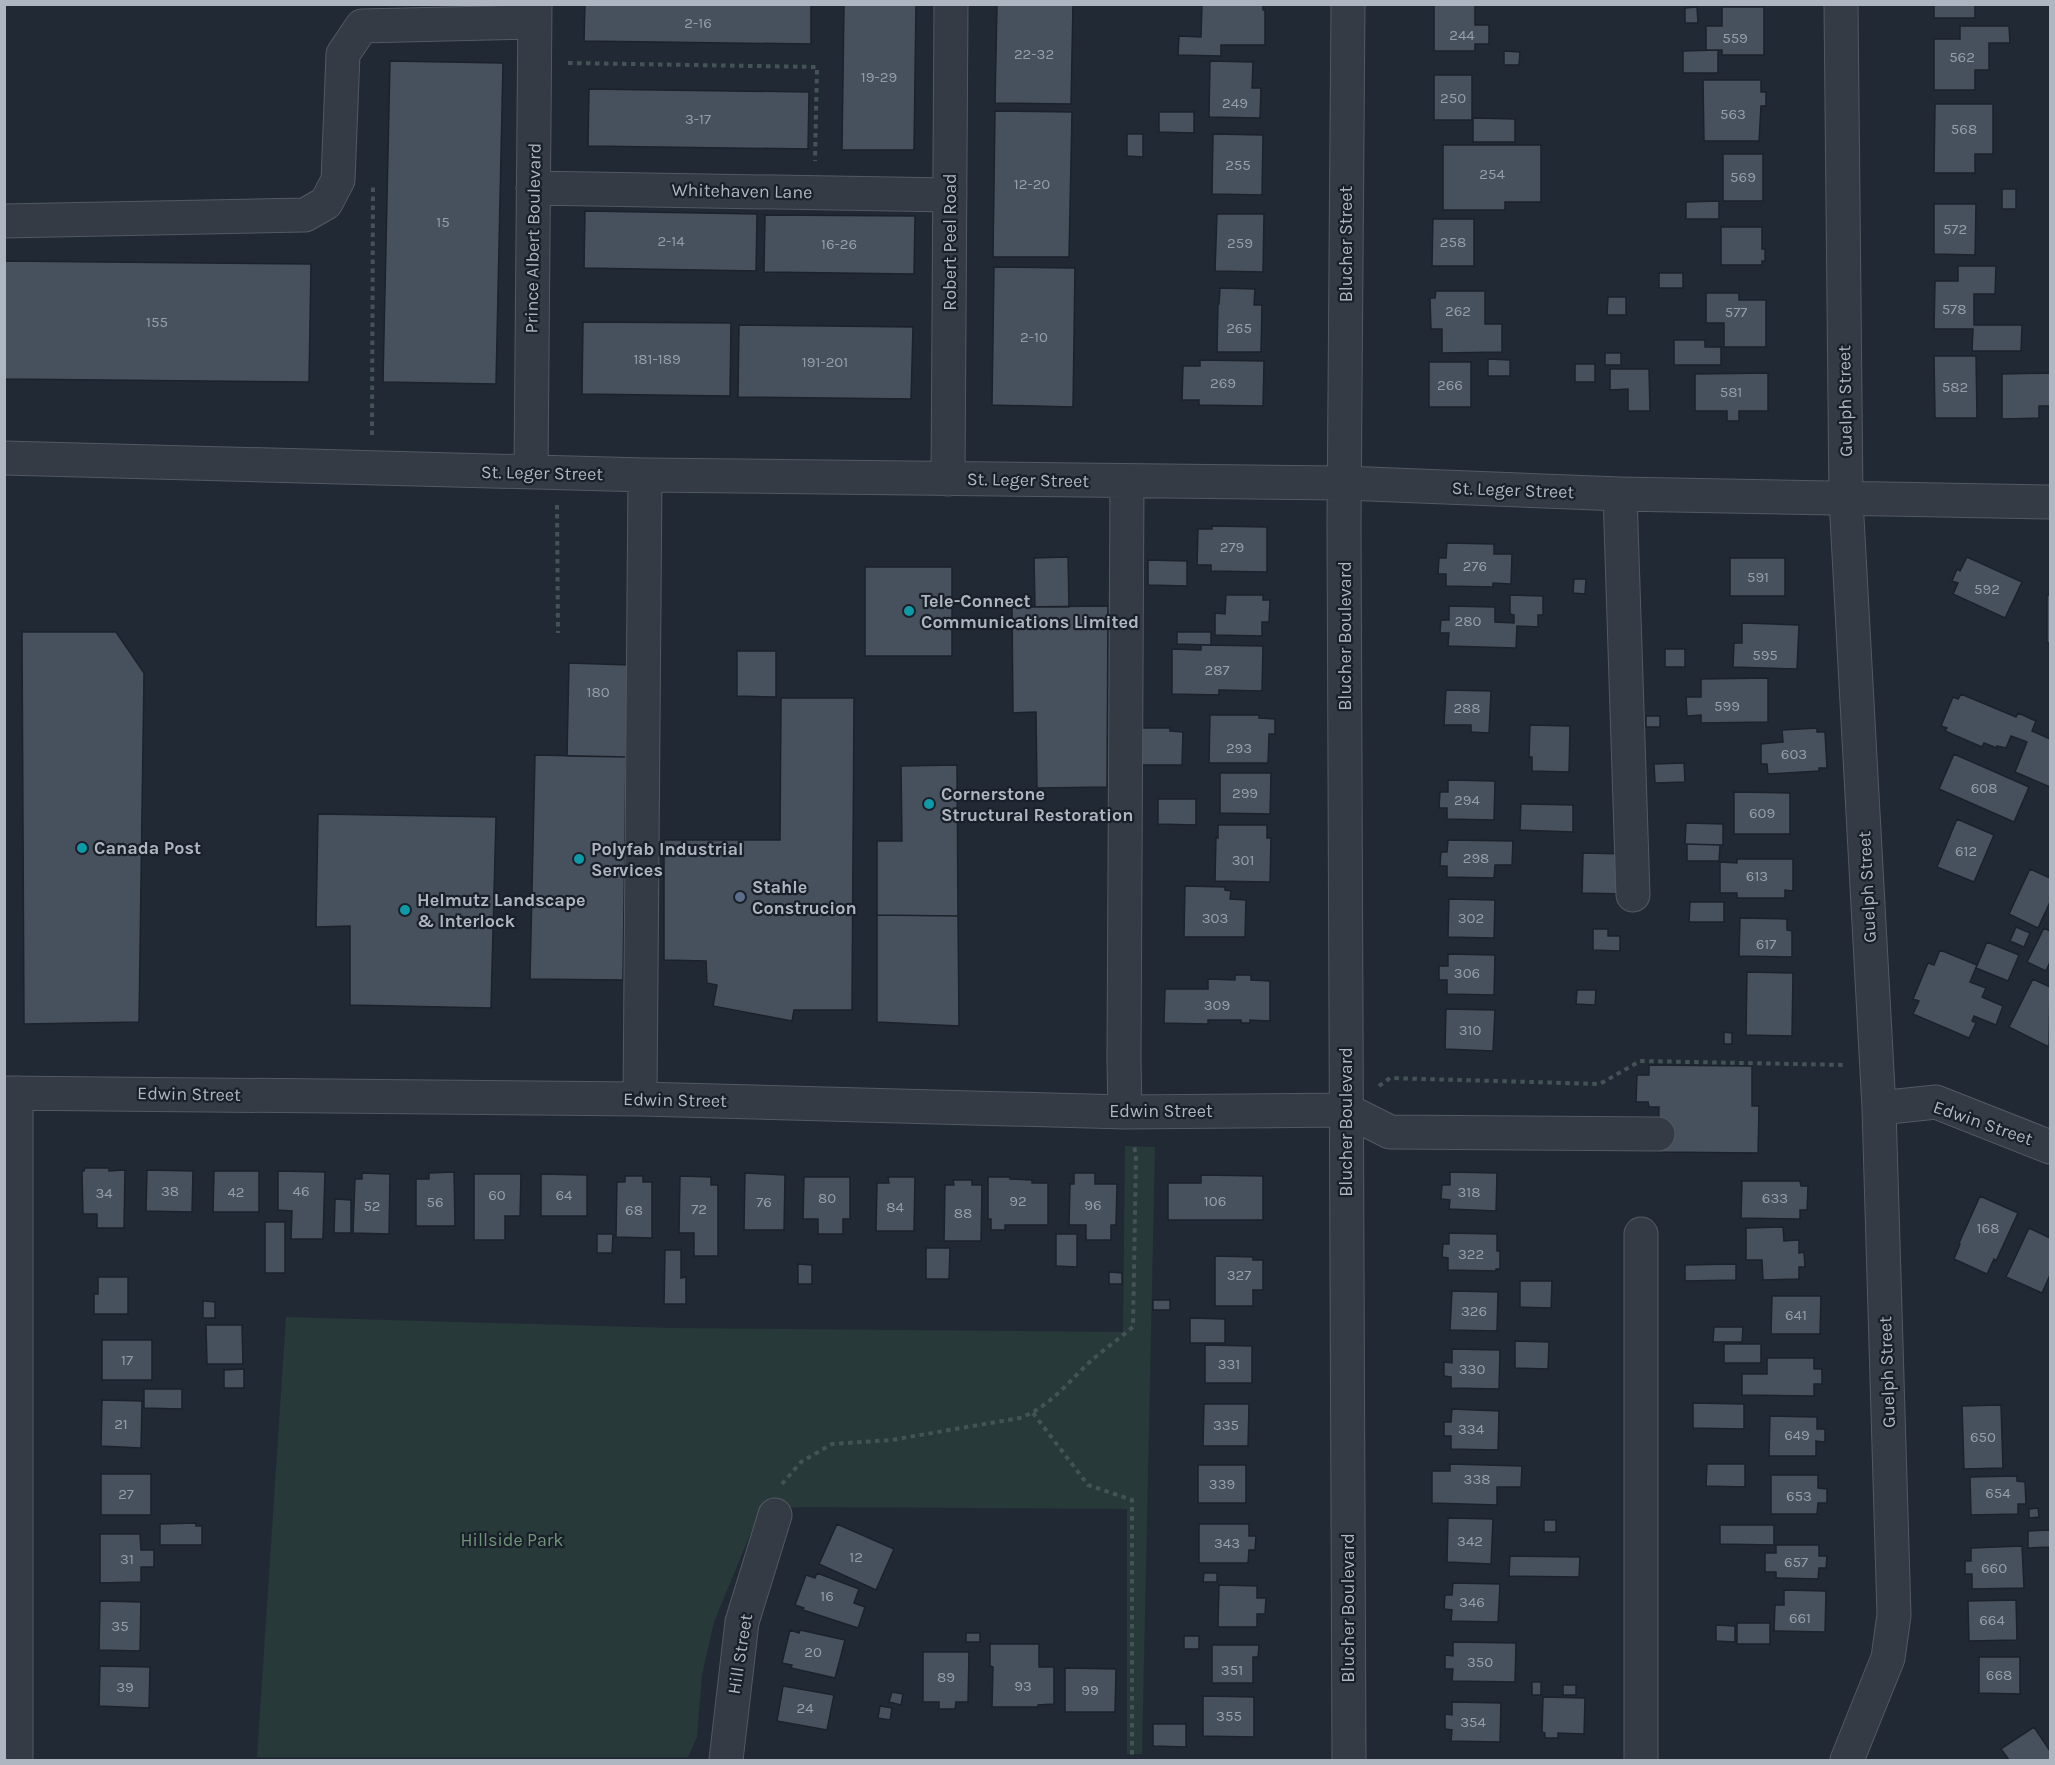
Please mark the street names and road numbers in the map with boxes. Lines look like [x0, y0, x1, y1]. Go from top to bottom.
street label: Prince Albert Boulevard [520, 142, 546, 334]
street label: Robert Peel Road [939, 173, 961, 311]
street label: Whitehaven Lane [671, 179, 813, 203]
street label: Blucher Street [1335, 185, 1357, 302]
street label: Guelph Street [1833, 345, 1857, 457]
street label: St. Leger Street [481, 461, 604, 485]
street label: St. Leger Street [967, 468, 1090, 492]
street label: St. Leger Street [1451, 477, 1575, 503]
street label: Blucher Boulevard [1334, 561, 1356, 711]
street label: Guelph Street [1853, 830, 1881, 943]
street label: Blucher Boulevard [1335, 1047, 1357, 1197]
street label: Edwin Street [137, 1082, 241, 1106]
street label: Edwin Street [623, 1088, 727, 1112]
street label: Edwin Street [1930, 1096, 2036, 1150]
street label: Edwin Street [1109, 1100, 1213, 1122]
street label: Guelph Street [1874, 1316, 1900, 1428]
street label: Blucher Boulevard [1337, 1533, 1359, 1683]
street label: Hill Street [723, 1612, 757, 1696]

